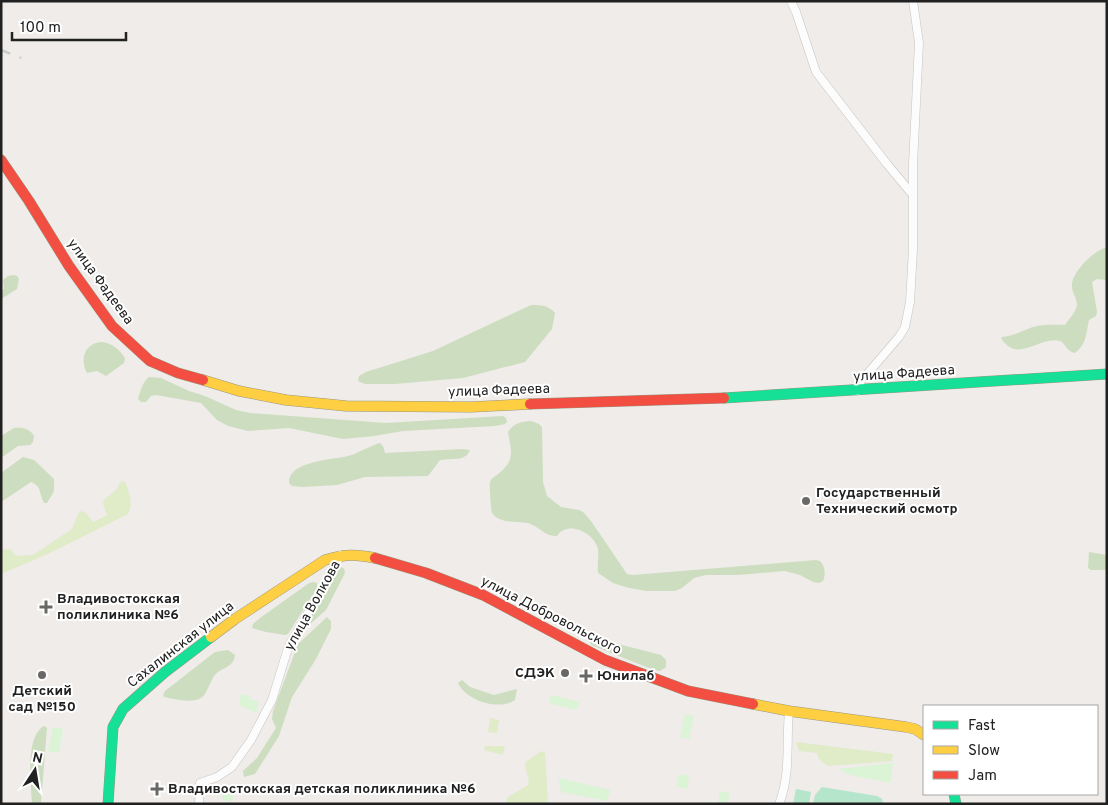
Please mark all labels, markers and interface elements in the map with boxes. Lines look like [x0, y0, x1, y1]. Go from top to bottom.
scale bar [12, 10, 126, 42]
text: 100 m [20, 19, 61, 38]
street label: улица Фадеева [63, 236, 137, 328]
street label: улица Фадеева [853, 362, 955, 386]
street label: улица Фадеева [448, 381, 550, 401]
place label: Государственный Технический осмотр [816, 485, 957, 518]
marker: Государственный Технический осмотр [800, 495, 812, 507]
street label: улица Волкова [281, 558, 345, 654]
street label: улица Добровольского [478, 573, 624, 659]
place label: Владивостокская поликлиника №6 [57, 591, 180, 624]
street label: Сахалинская улица [124, 598, 238, 692]
marker: Владивостокская поликлиника №6 [39, 600, 53, 614]
place label: СДЭК [515, 665, 555, 682]
marker: СДЭК [559, 667, 571, 679]
place label: Юнилаб [597, 668, 654, 685]
marker: Детский сад №150 [36, 669, 48, 681]
marker: Юнилаб [579, 669, 593, 683]
place label: Детский сад №150 [8, 683, 76, 716]
legend [923, 705, 1098, 795]
text: Fast [968, 717, 996, 736]
text: Slow [968, 742, 1000, 761]
north arrow [10, 745, 60, 795]
text: N [31, 749, 44, 768]
text: Jam [968, 767, 997, 786]
place label: Владивостокская детская поликлиника №6 [168, 781, 476, 798]
marker: Владивостокская детская поликлиника №6 [150, 782, 164, 796]

